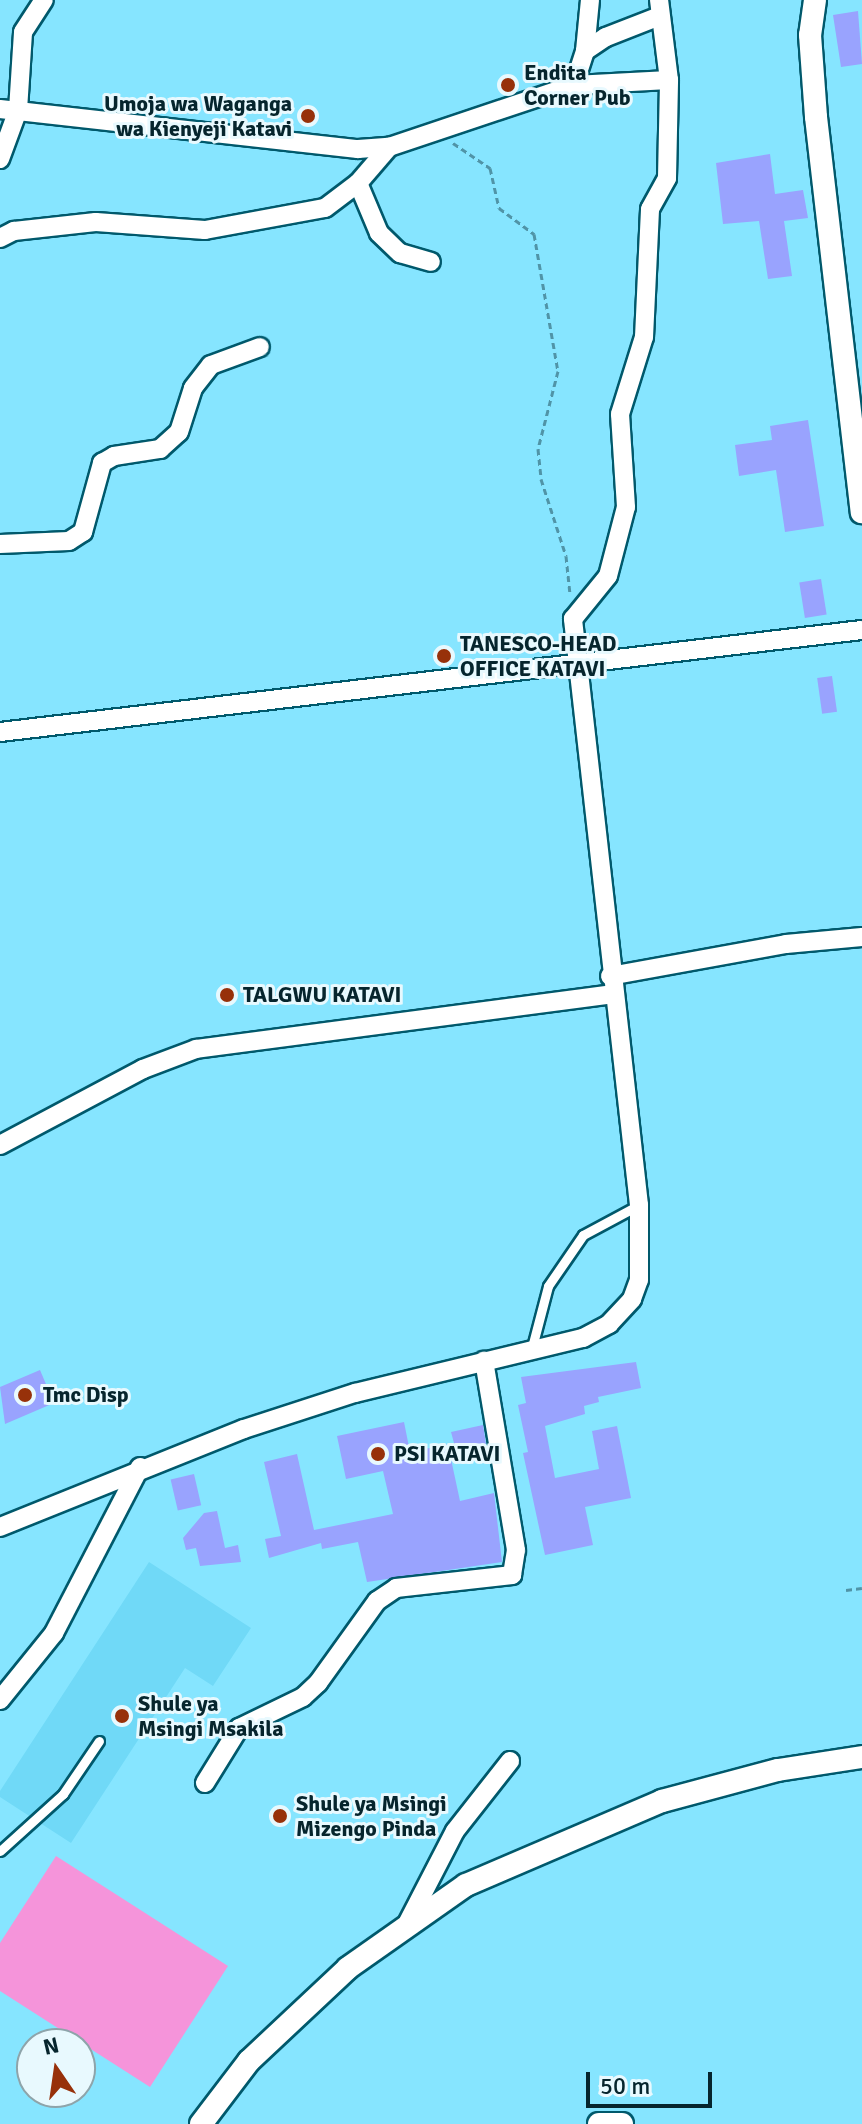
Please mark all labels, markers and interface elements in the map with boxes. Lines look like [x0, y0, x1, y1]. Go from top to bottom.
place label: Endita Corner Pub [524, 59, 631, 110]
marker: Endita Corner Pub [499, 76, 517, 94]
place label: Umoja wa Waganga wa Kienyeji Katavi [104, 90, 292, 142]
marker: Umoja wa Waganga wa Kienyeji Katavi [299, 107, 317, 125]
place label: TANESCO-HEAD OFFICE KATAVI [460, 630, 617, 682]
marker: TANESCO-HEAD OFFICE KATAVI [435, 647, 453, 665]
place label: TALGWU KATAVI [243, 982, 402, 1008]
marker: TALGWU KATAVI [218, 986, 236, 1004]
place label: Tmc Disp [43, 1382, 129, 1408]
marker: Tmc Disp [14, 1384, 36, 1406]
place label: PSI KATAVI [394, 1441, 500, 1467]
marker: PSI KATAVI [369, 1445, 387, 1463]
place label: Shule ya Msingi Msakila [138, 1690, 284, 1742]
marker: Shule ya Msingi Msakila [113, 1707, 131, 1725]
place label: Shule ya Msingi Mizengo Pinda [296, 1790, 447, 1842]
marker: Shule ya Msingi Mizengo Pinda [271, 1807, 289, 1825]
north arrow [16, 2028, 96, 2108]
text: N [40, 2031, 61, 2061]
scale bar [590, 2056, 716, 2106]
text: 50 m [600, 2071, 650, 2101]

